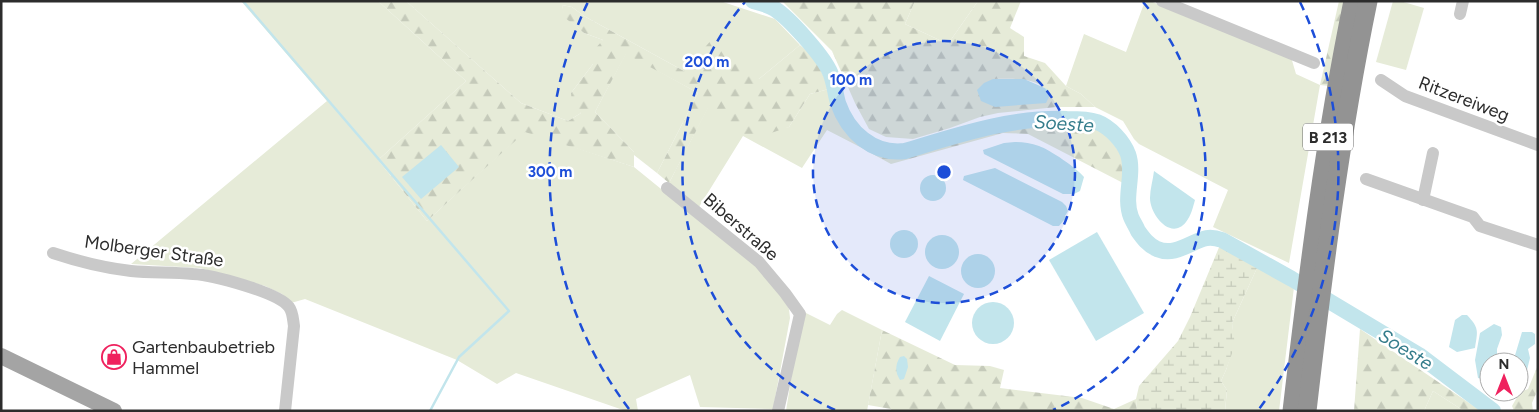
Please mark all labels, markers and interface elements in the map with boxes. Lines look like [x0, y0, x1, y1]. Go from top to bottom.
text: 200 m [685, 53, 729, 71]
text: 100 m [830, 71, 872, 89]
street label: Ritzereiweg [1416, 72, 1512, 126]
water label: Soeste [1033, 110, 1095, 137]
road number: B 213 [1303, 124, 1353, 150]
text: 300 m [528, 163, 572, 181]
centre of rings [935, 163, 953, 181]
street label: Biberstraße [699, 188, 783, 266]
street label: Molberger Straße [83, 230, 225, 272]
water label: Soeste [1374, 324, 1438, 375]
place label: Gartenbaubetrieb Hammel [132, 336, 275, 379]
shop icon: Gartenbaubetrieb Hammel [101, 344, 127, 370]
north arrow [1479, 352, 1529, 402]
text: N [1499, 356, 1509, 373]

